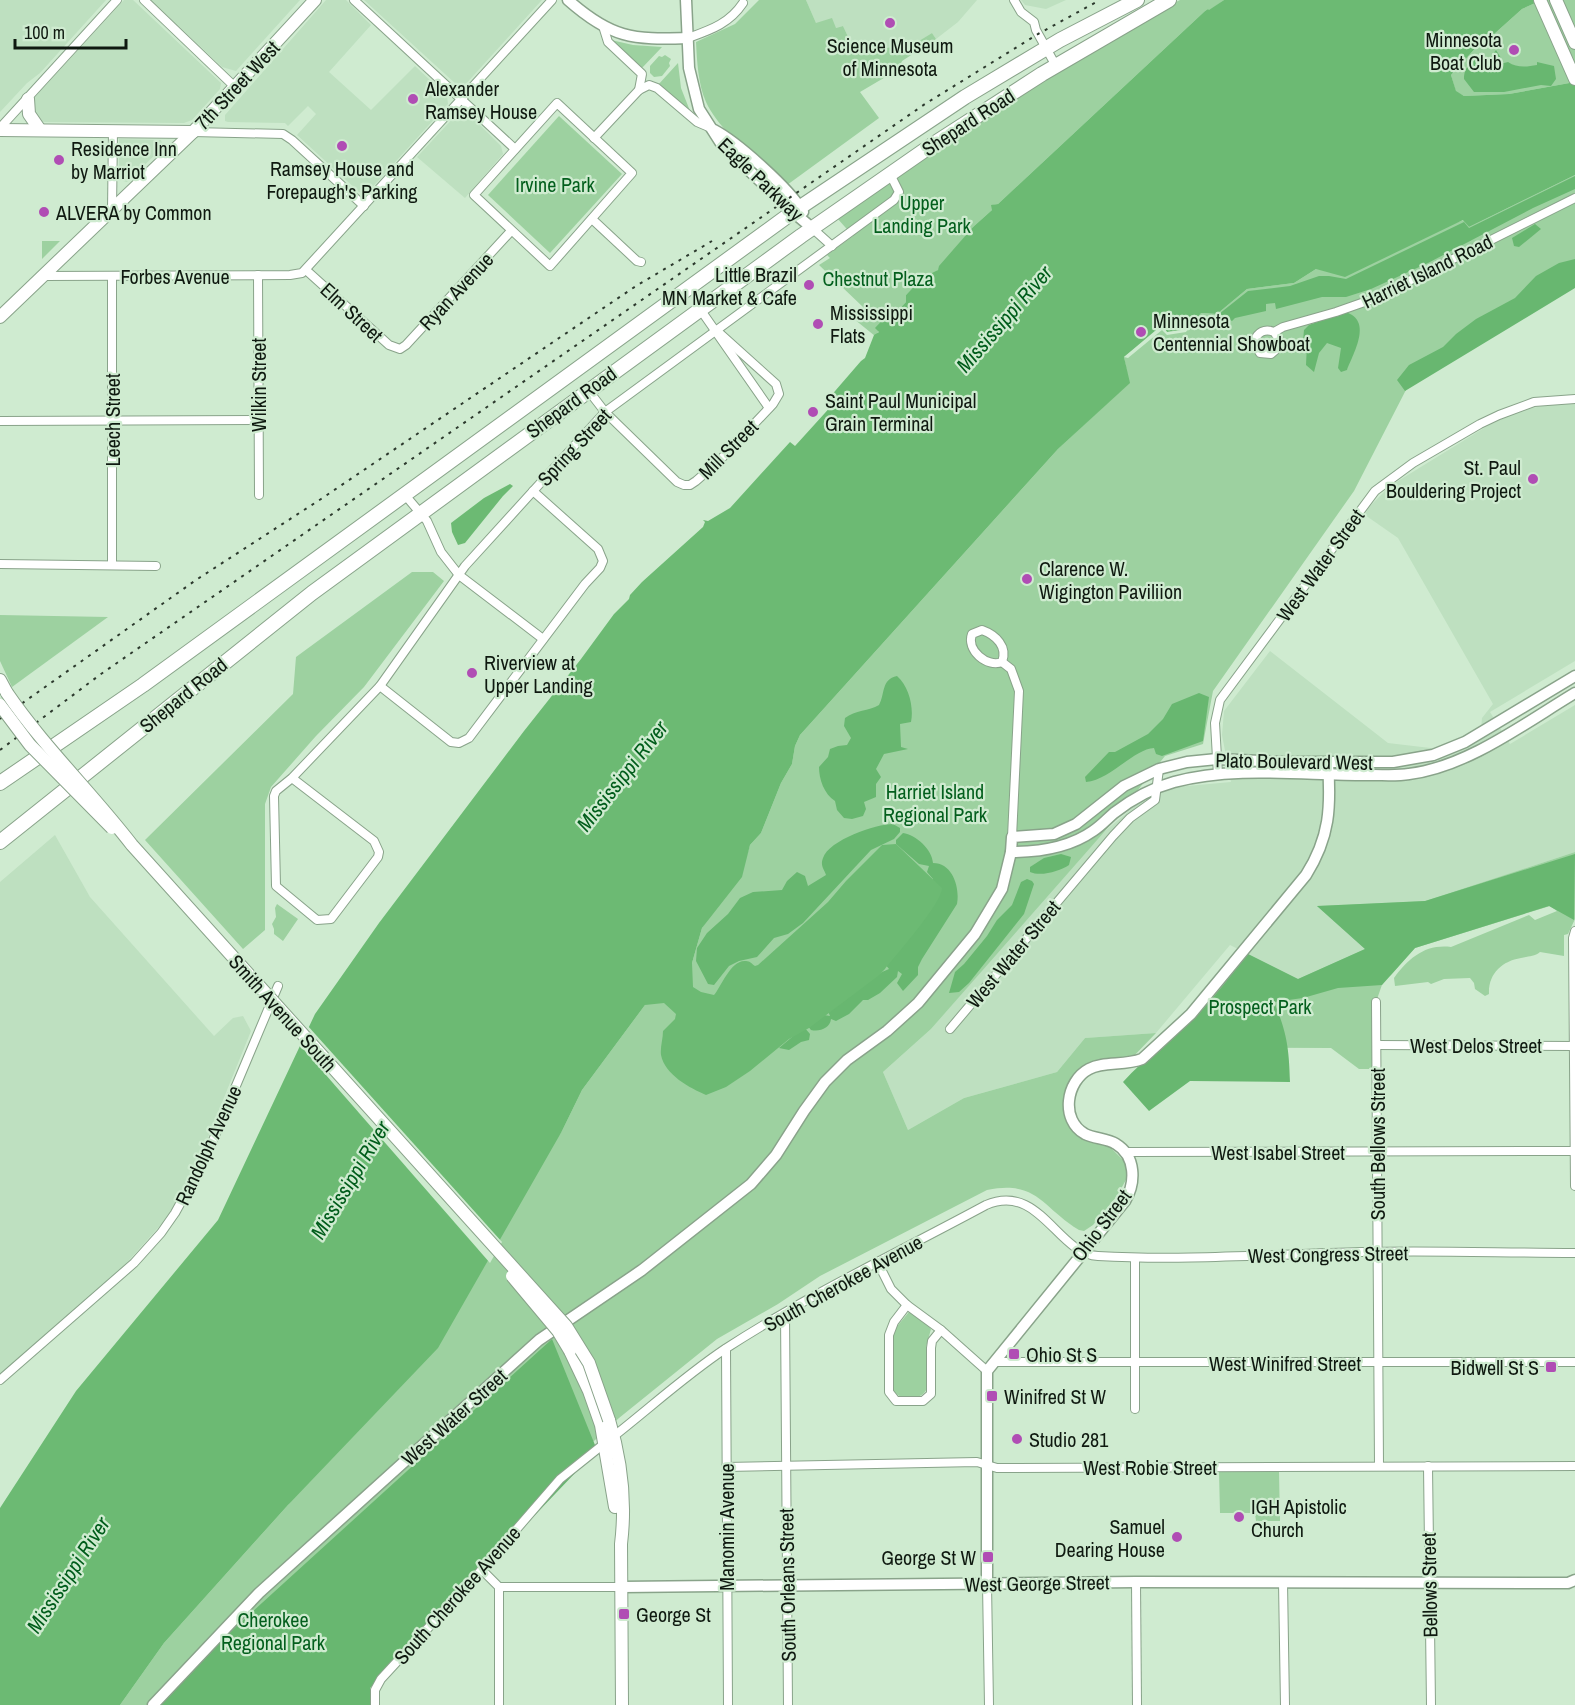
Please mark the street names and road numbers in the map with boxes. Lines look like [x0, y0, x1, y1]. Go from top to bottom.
street label: 7th Street West [189, 34, 286, 135]
street label: Shepard Road [916, 82, 1020, 162]
street label: Eagle Parkway [712, 131, 810, 227]
street label: Harriet Island Road [1357, 228, 1497, 314]
street label: Ryan Avenue [413, 246, 499, 336]
street label: Forbes Avenue [120, 263, 230, 290]
street label: Elm Street [315, 276, 390, 348]
street label: Wilkin Street [245, 338, 272, 432]
street label: Shepard Road [520, 360, 622, 444]
street label: Leech Street [99, 373, 126, 467]
street label: Spring Street [531, 402, 617, 492]
street label: Mill Street [692, 413, 764, 485]
street label: West Water Street [1270, 503, 1370, 627]
street label: Shepard Road [133, 651, 233, 739]
street label: Plato Boulevard West [1215, 746, 1373, 776]
street label: West Water Street [960, 894, 1066, 1014]
street label: Smith Avenue South [223, 949, 343, 1077]
street label: West Delos Street [1410, 1032, 1542, 1059]
street label: South Bellows Street [1364, 1067, 1391, 1220]
street label: Randolph Avenue [168, 1081, 248, 1209]
street label: West Isabel Street [1211, 1139, 1345, 1166]
street label: Ohio Street [1065, 1183, 1137, 1267]
street label: South Cherokee Avenue [759, 1228, 927, 1338]
street label: West Congress Street [1248, 1239, 1409, 1269]
street label: West Winifred Street [1209, 1350, 1361, 1377]
street label: West Water Street [396, 1362, 513, 1472]
street label: West Robie Street [1083, 1454, 1217, 1481]
street label: Manomin Avenue [713, 1463, 740, 1591]
street label: South Orleans Street [772, 1508, 802, 1662]
street label: South Cherokee Avenue [388, 1520, 526, 1670]
street label: Bellows Street [1415, 1532, 1443, 1638]
street label: West George Street [964, 1568, 1110, 1598]

